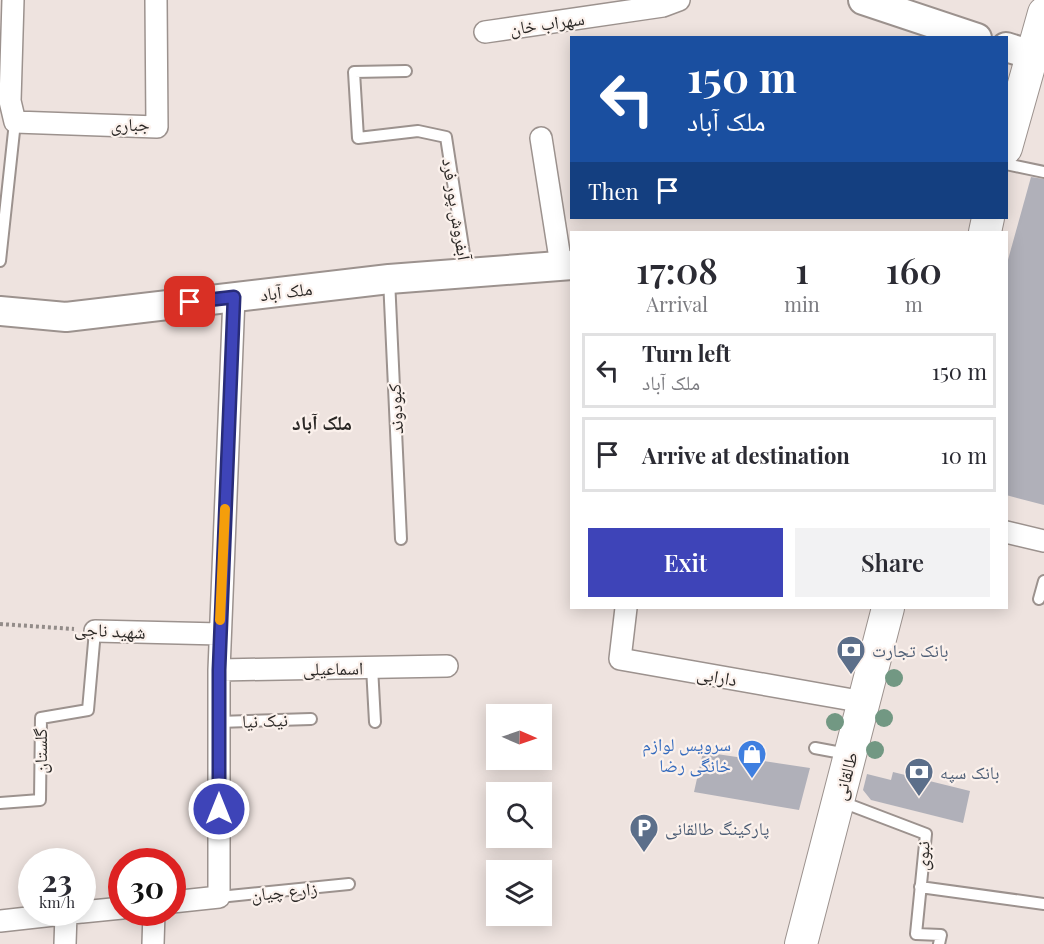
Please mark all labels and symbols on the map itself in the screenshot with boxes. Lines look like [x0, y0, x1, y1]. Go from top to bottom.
street label: سهراب خان [508, 6, 586, 40]
street label: جباری [110, 112, 150, 136]
street label: آبفروش پور فرد [437, 156, 477, 262]
pin [164, 276, 215, 327]
street label: ملک آباد [259, 276, 313, 306]
street label: کبودوند [382, 383, 408, 435]
district label: ملک آباد [292, 408, 352, 435]
street label: شهید ناجی [74, 616, 146, 644]
bank icon: بانک تجارت [835, 634, 867, 676]
place label: بانک تجارت [872, 638, 949, 662]
street label: اسماعیلی [303, 655, 363, 681]
street label: دارابی [695, 661, 739, 691]
north arrow [486, 704, 552, 770]
street label: نیک نیا [242, 707, 288, 733]
street label: گلستان [28, 728, 52, 774]
place label: سرویس لوازم خانگی رضا [642, 732, 731, 777]
shop icon: سرویس لوازم خانگی رضا [736, 738, 768, 780]
street label: طالقانی [827, 749, 863, 803]
bank icon: بانک سپه [903, 756, 935, 798]
place label: بانک سپه [940, 760, 999, 784]
position arrow [187, 777, 251, 841]
parking icon: پارکینگ طالقانی [628, 812, 660, 854]
place label: پارکینگ طالقانی [665, 816, 769, 840]
street label: نبوی [909, 841, 935, 871]
speed limit sign: 30 [108, 848, 186, 926]
street label: زارع چیان [250, 876, 318, 906]

